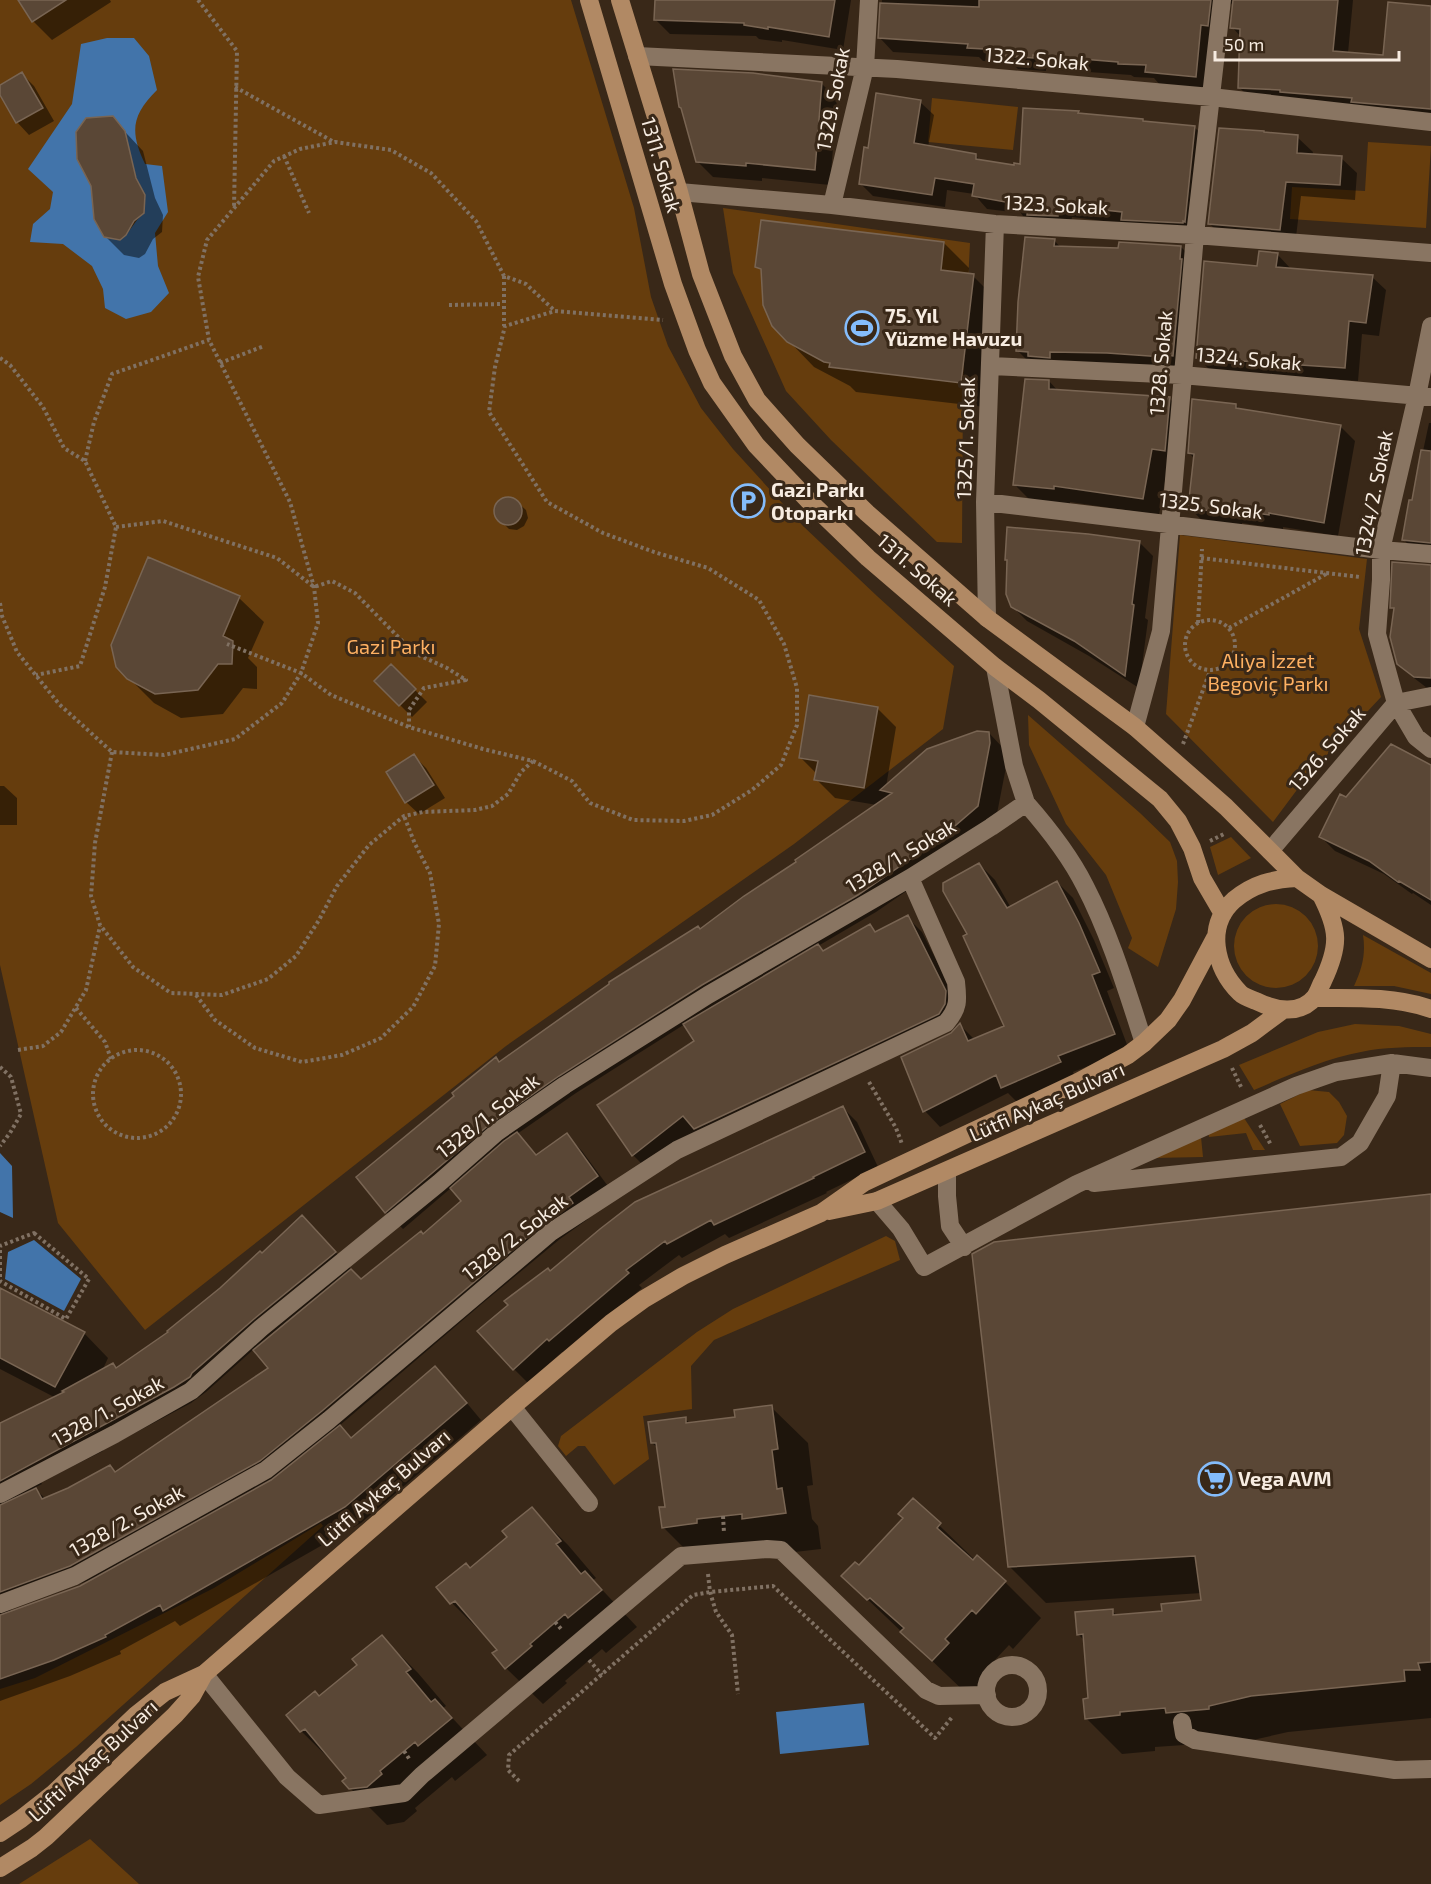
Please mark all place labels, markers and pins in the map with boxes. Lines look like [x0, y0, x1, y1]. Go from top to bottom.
place label: 75. Yıl Yüzme Havuzu [885, 303, 1022, 350]
sports icon: 75. Yıl Yüzme Havuzu [844, 310, 880, 346]
place label: Gazi Parkı Otoparkı [771, 477, 865, 524]
parking icon: Gazi Parkı Otoparkı [730, 483, 766, 519]
supermarket icon: Vega AVM [1197, 1461, 1233, 1497]
place label: Vega AVM [1238, 1466, 1332, 1490]

